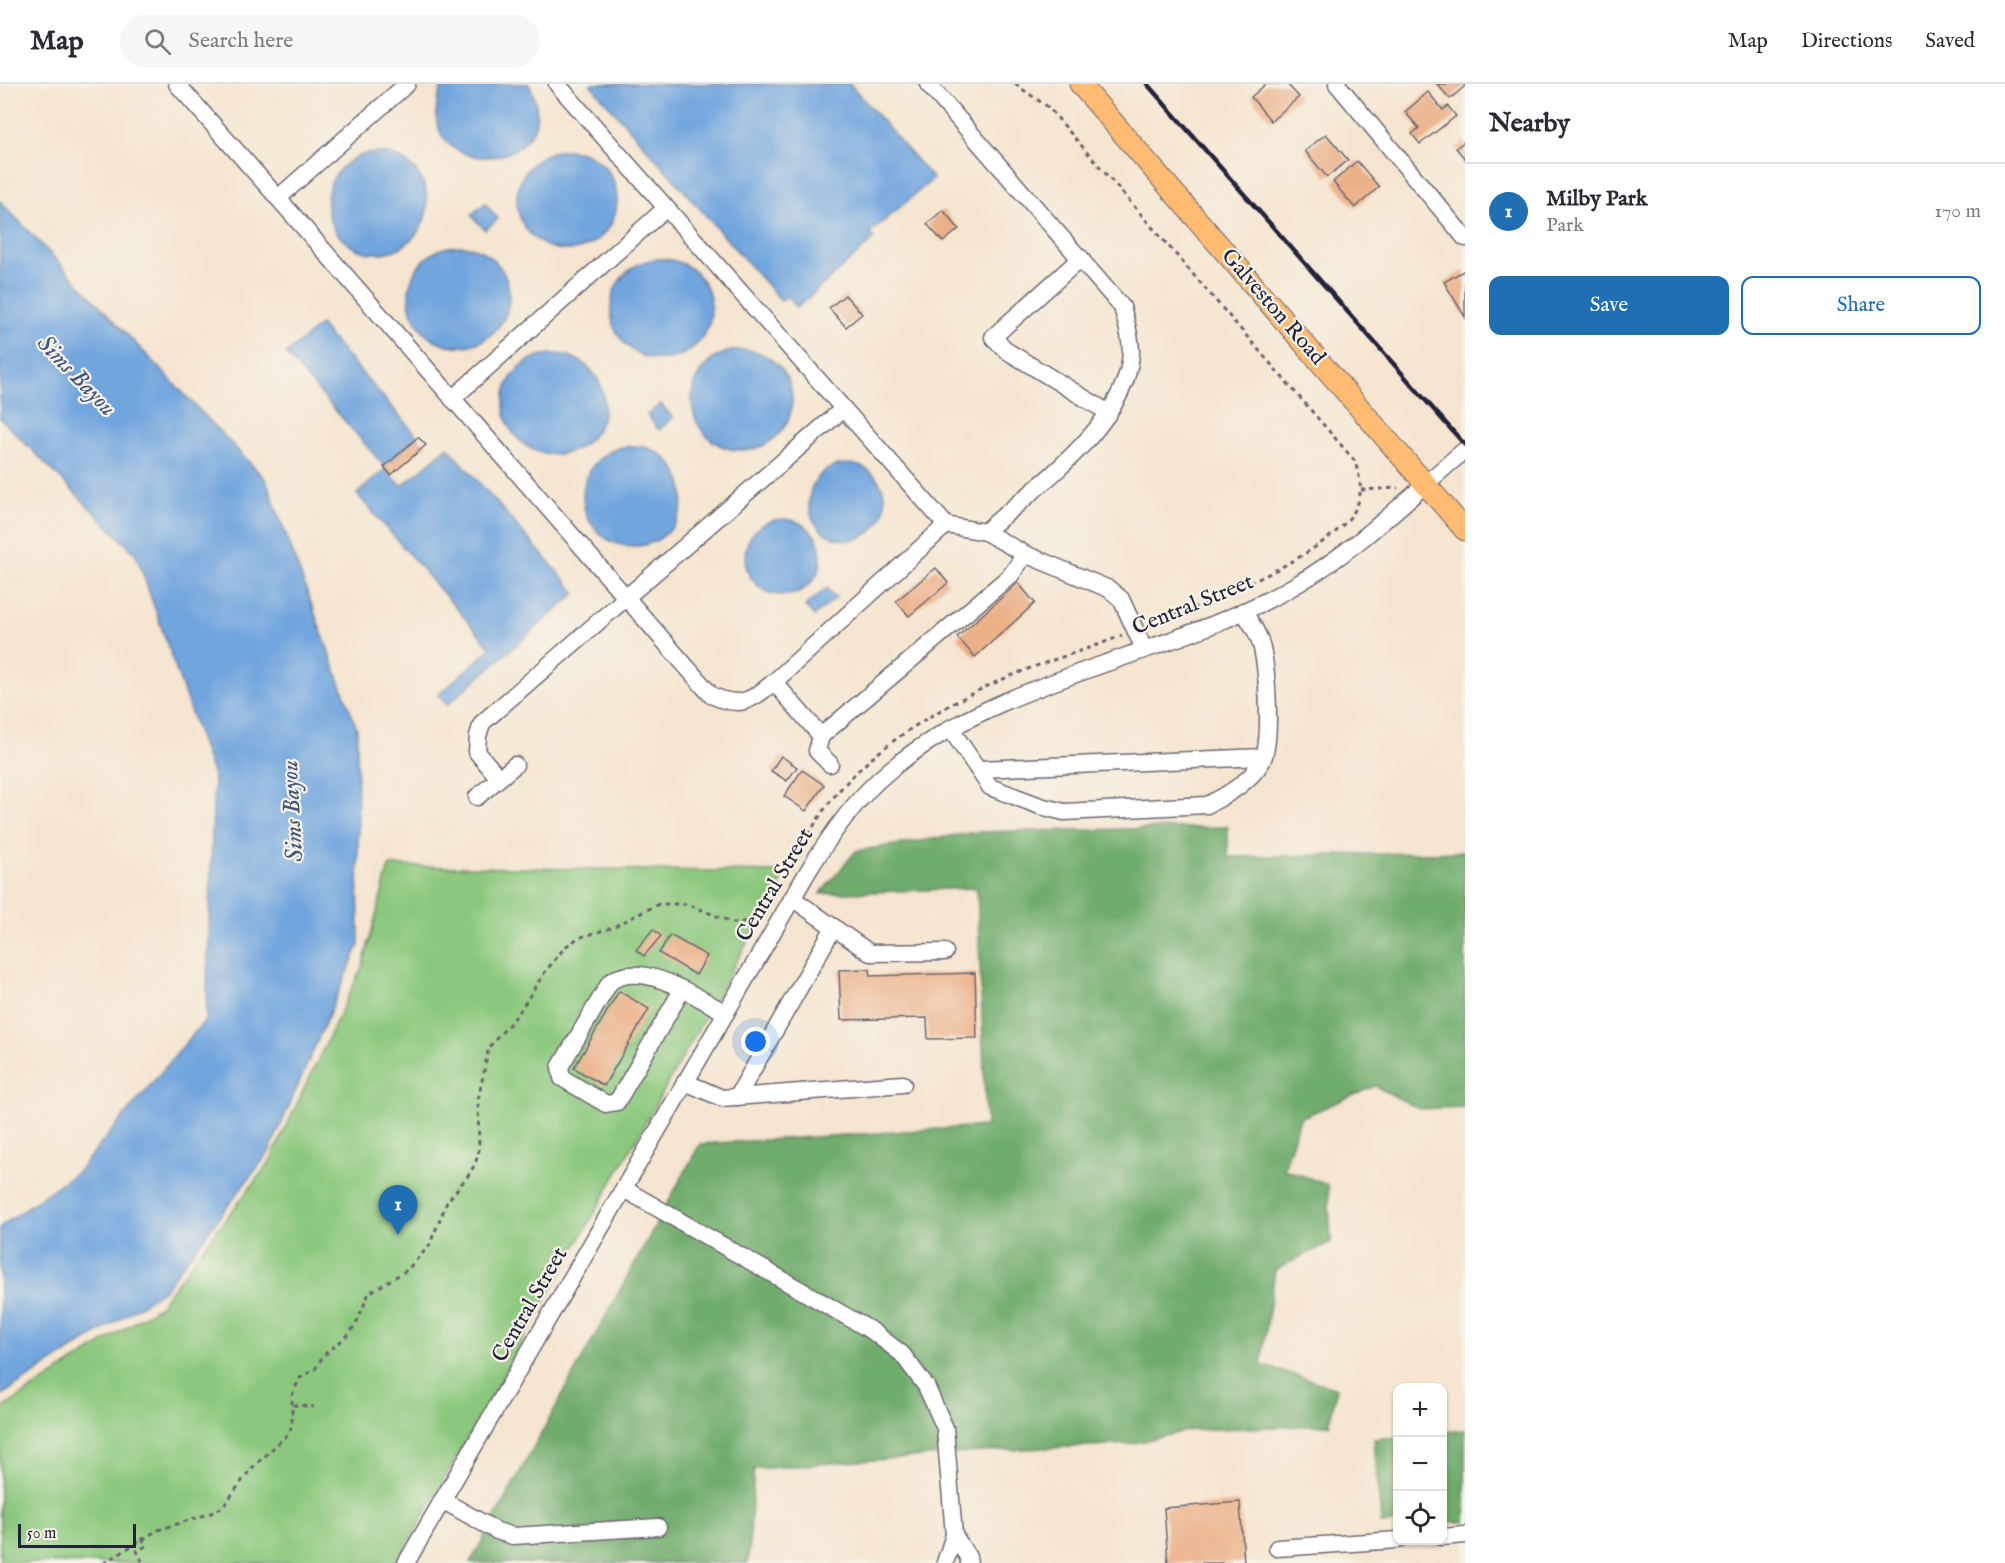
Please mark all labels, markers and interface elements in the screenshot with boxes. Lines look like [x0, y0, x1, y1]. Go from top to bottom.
search box [120, 14, 540, 68]
text: Map [30, 24, 84, 59]
icon: search [141, 25, 174, 58]
text: Search here [189, 27, 293, 55]
text: Map [1728, 28, 1768, 55]
text: Directions [1801, 28, 1892, 55]
text: Saved [1925, 28, 1975, 55]
text: Nearby [1489, 107, 1570, 140]
text: Milby Park [1546, 185, 1648, 213]
text: 1 [1505, 199, 1512, 224]
text: 170 m [1935, 199, 1981, 224]
text: Park [1546, 213, 1584, 238]
street label: Galveston Road [1215, 243, 1332, 371]
button: Save [1489, 276, 1729, 335]
button: Share [1741, 276, 1981, 335]
water label: Sims Bayou [29, 329, 123, 423]
street label: Central Street [1128, 568, 1258, 642]
water label: Sims Bayou [275, 759, 311, 863]
street label: Central Street [730, 823, 820, 947]
your location [741, 1027, 770, 1056]
pin: 1 [378, 1186, 418, 1235]
street label: Central Street [486, 1242, 574, 1367]
map controls [1393, 1383, 1447, 1545]
button: + [1393, 1383, 1447, 1437]
button: − [1393, 1437, 1447, 1491]
button: locate [1393, 1491, 1447, 1545]
scale bar [18, 1521, 136, 1548]
text: 50 m [27, 1524, 56, 1544]

